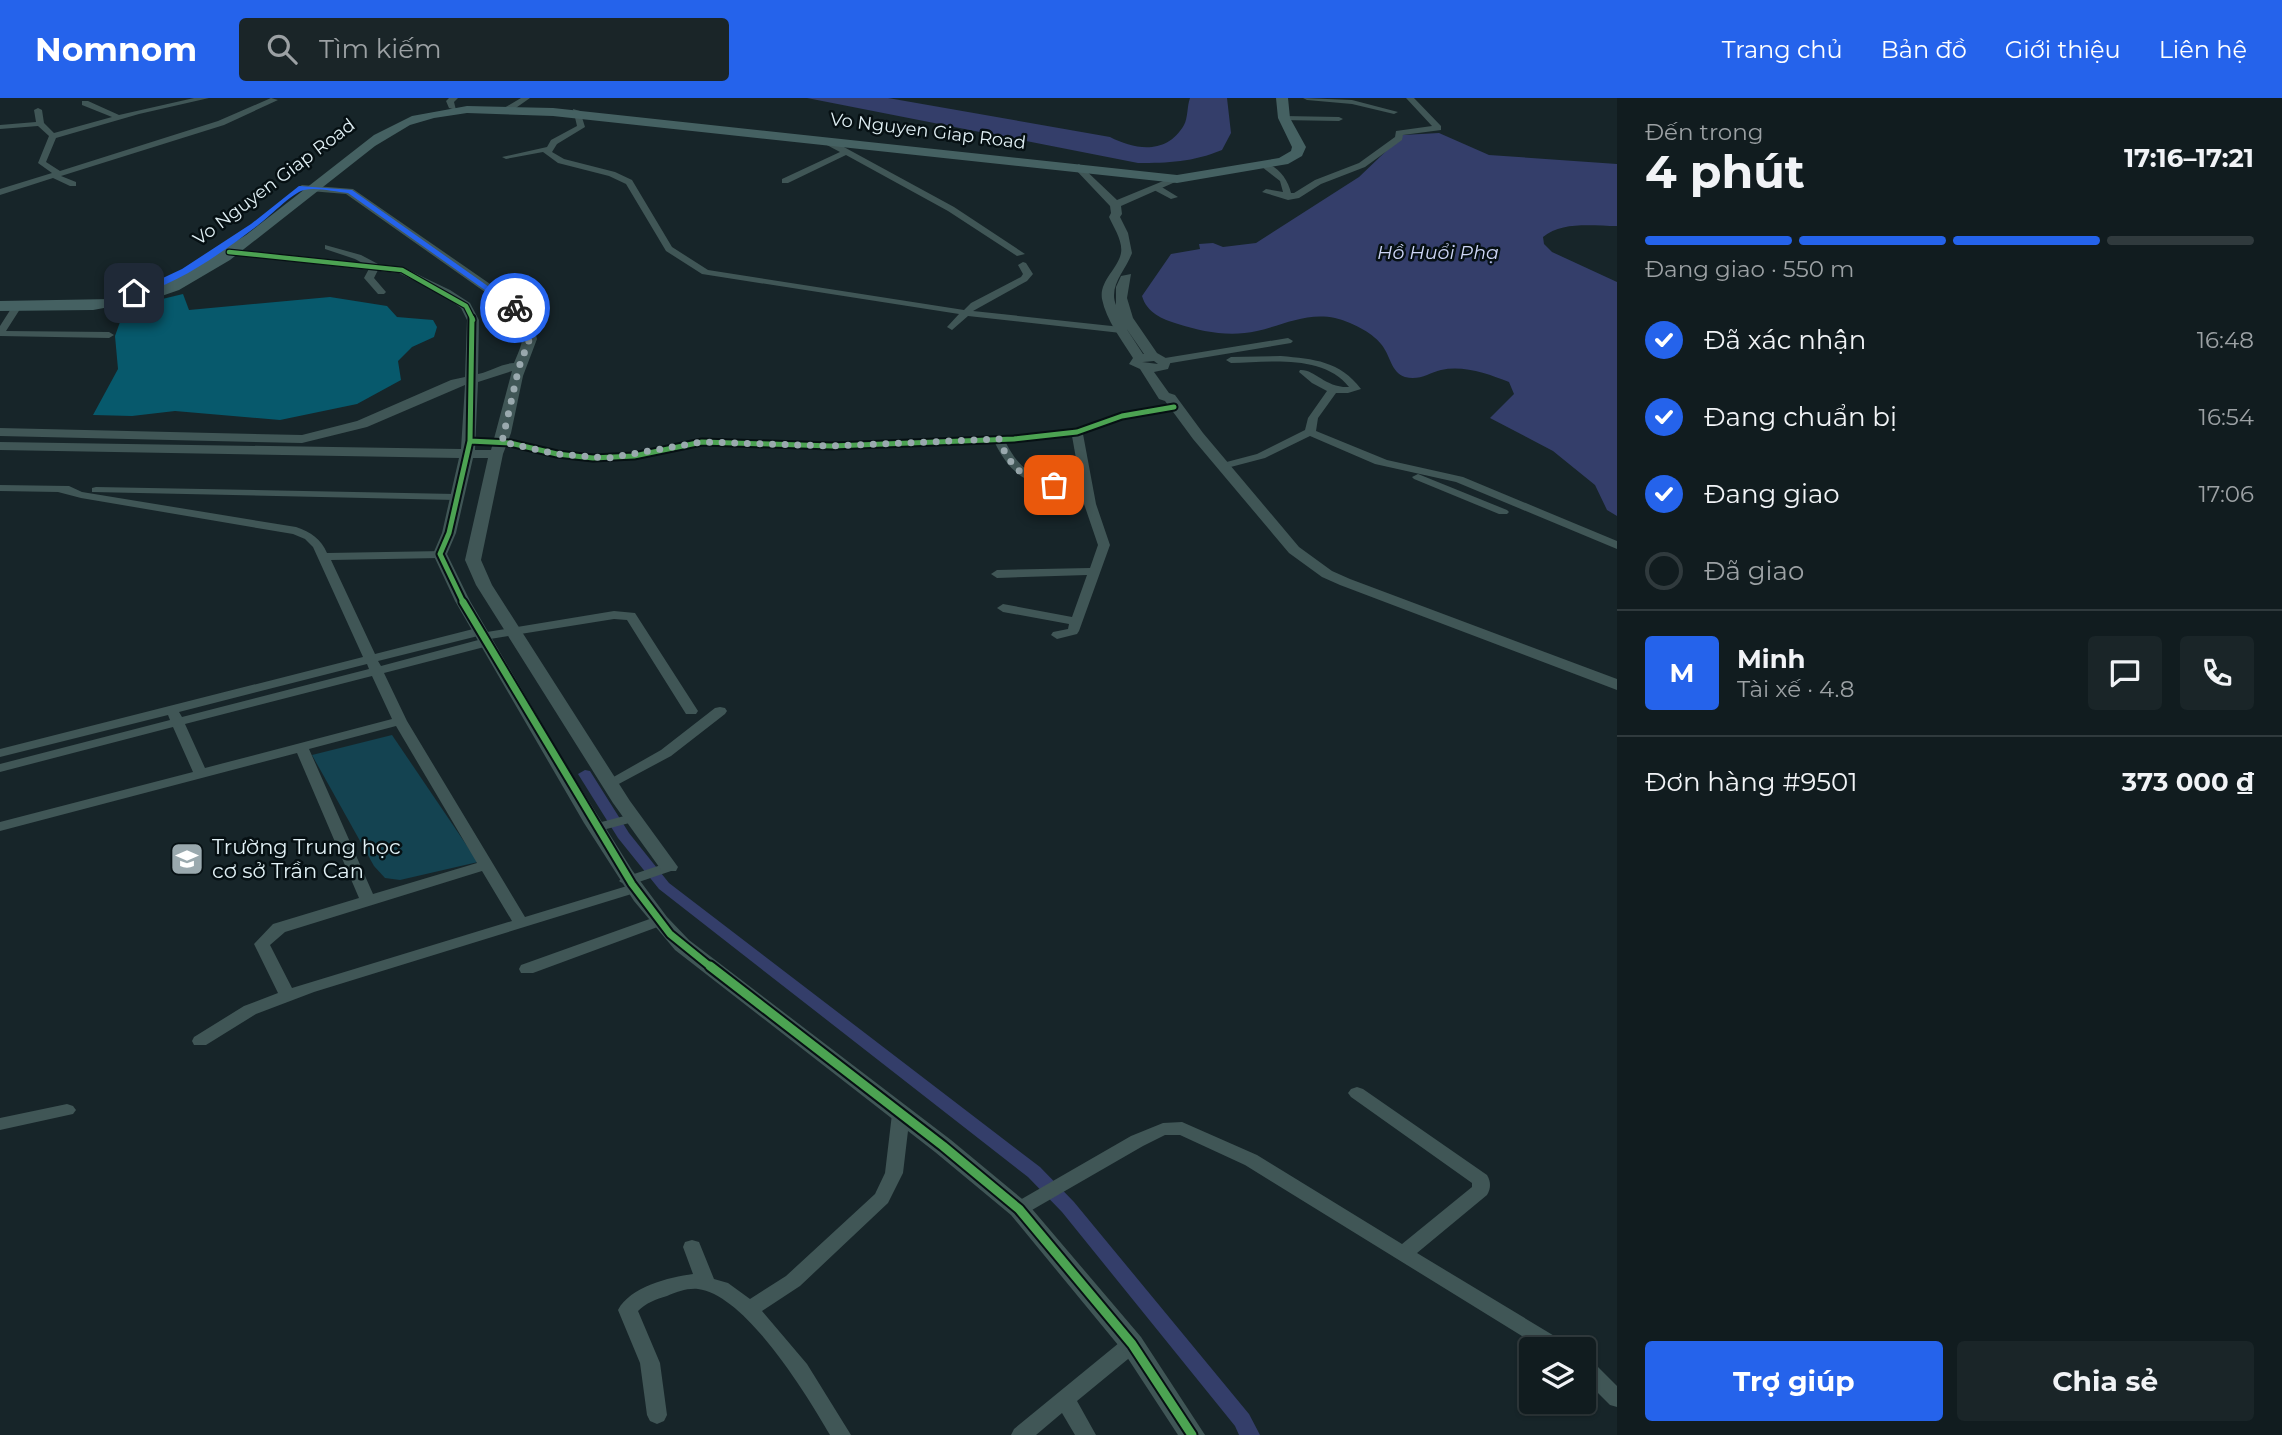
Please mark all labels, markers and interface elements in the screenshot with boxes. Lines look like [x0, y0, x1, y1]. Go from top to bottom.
search box [239, 18, 729, 81]
text: Nomnom [35, 29, 197, 69]
icon: search [263, 30, 301, 68]
text: Tìm kiếm [319, 33, 442, 65]
text: Trang chủ [1722, 35, 1843, 64]
text: Bản đồ [1881, 35, 1967, 64]
text: Giới thiệu [2005, 35, 2121, 64]
text: Liên hệ [2159, 35, 2247, 64]
street label: Vo Nguyen Giap Road [829, 108, 1027, 154]
street label: Vo Nguyen Giap Road [189, 114, 359, 250]
text: Đến trong [1645, 118, 1764, 146]
text: 17:16–17:21 [2124, 142, 2254, 174]
text: 4 phút [1645, 143, 1805, 200]
water label: Hồ Huổi Phạ [1377, 241, 1499, 264]
text: Đang giao · 550 m [1645, 255, 1854, 283]
pin [104, 263, 164, 323]
courier [480, 273, 550, 343]
icon: home [115, 274, 153, 312]
icon: bike [496, 289, 534, 327]
icon: check [1645, 321, 1683, 359]
text: Đã xác nhận [1704, 324, 1866, 356]
text: 16:48 [2197, 326, 2254, 354]
icon: check [1645, 398, 1683, 436]
text: Đang chuẩn bị [1704, 401, 1897, 433]
text: 16:54 [2199, 403, 2254, 431]
pin [1024, 455, 1084, 515]
icon: bag [1035, 466, 1073, 504]
icon: check [1645, 475, 1683, 513]
text: Đang giao [1704, 478, 1840, 510]
text: 17:06 [2199, 480, 2254, 508]
text: Đã giao [1704, 555, 1804, 587]
button: chat [2088, 636, 2162, 710]
button: phone [2180, 636, 2254, 710]
text: Minh [1737, 643, 1806, 675]
text: M [1670, 657, 1694, 689]
text: Tài xế · 4.8 [1737, 675, 1854, 703]
text: Đơn hàng #9501 [1645, 766, 1858, 798]
text: 373 000 ₫ [2122, 766, 2254, 798]
place label: Trường Trung học cơ sở Trần Can [212, 834, 401, 883]
school or university icon: Trường Trung học cơ sở Trần Can [168, 840, 206, 878]
map controls [1519, 1337, 1596, 1414]
button: layers [1519, 1337, 1596, 1414]
button: Trợ giúp [1645, 1341, 1943, 1421]
button: Chia sẻ [1957, 1341, 2254, 1421]

